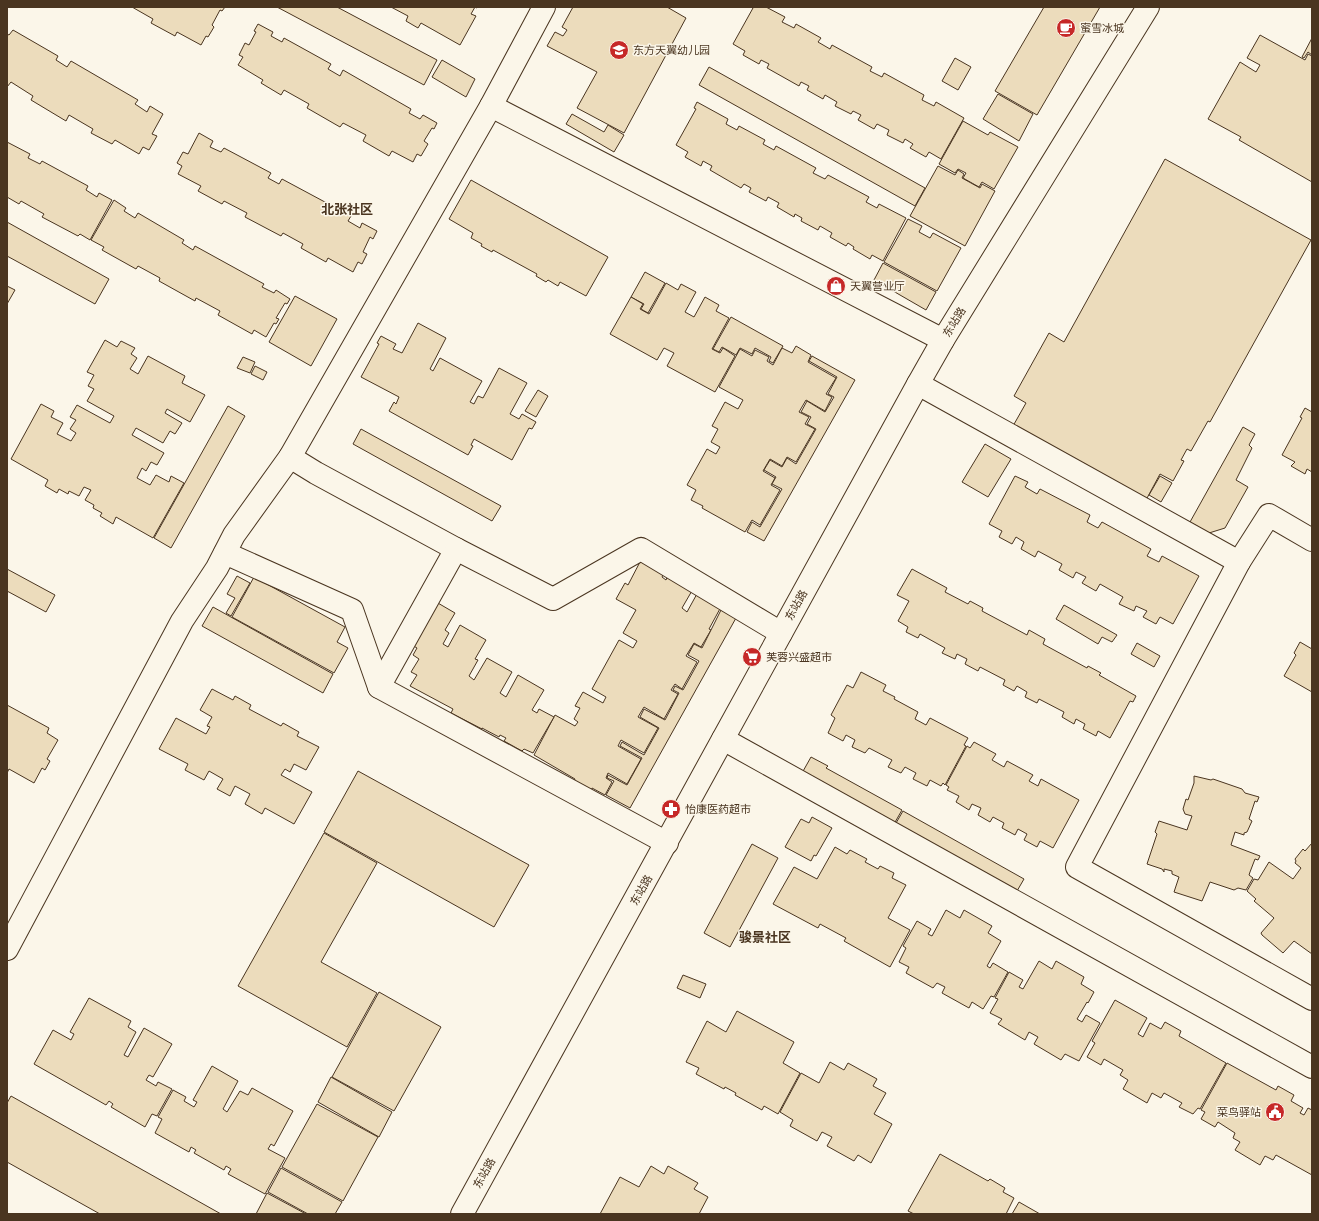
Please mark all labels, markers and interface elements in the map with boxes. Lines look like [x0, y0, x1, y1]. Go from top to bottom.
cafe icon: 蜜雪冰城 [1055, 17, 1077, 39]
place label: 蜜雪冰城 [1080, 20, 1124, 35]
school or university icon: 东方天翼幼儿园 [608, 39, 630, 61]
place label: 东方天翼幼儿园 [633, 42, 710, 57]
district label: 北张社区 [321, 200, 373, 218]
shop icon: 天翼营业厅 [825, 275, 847, 297]
place label: 天翼营业厅 [850, 278, 905, 293]
street label: 东站路 [938, 304, 969, 340]
street label: 东站路 [781, 587, 810, 623]
supermarket icon: 芙蓉兴盛超市 [741, 646, 763, 668]
place label: 芙蓉兴盛超市 [766, 649, 832, 664]
pharmacy icon: 怡康医药超市 [660, 798, 682, 820]
place label: 怡康医药超市 [685, 801, 751, 816]
street label: 东站路 [626, 872, 655, 908]
district label: 骏景社区 [739, 928, 791, 946]
public building icon: 菜鸟驿站 [1264, 1101, 1286, 1123]
place label: 菜鸟驿站 [1217, 1104, 1261, 1119]
street label: 东站路 [469, 1155, 498, 1191]

